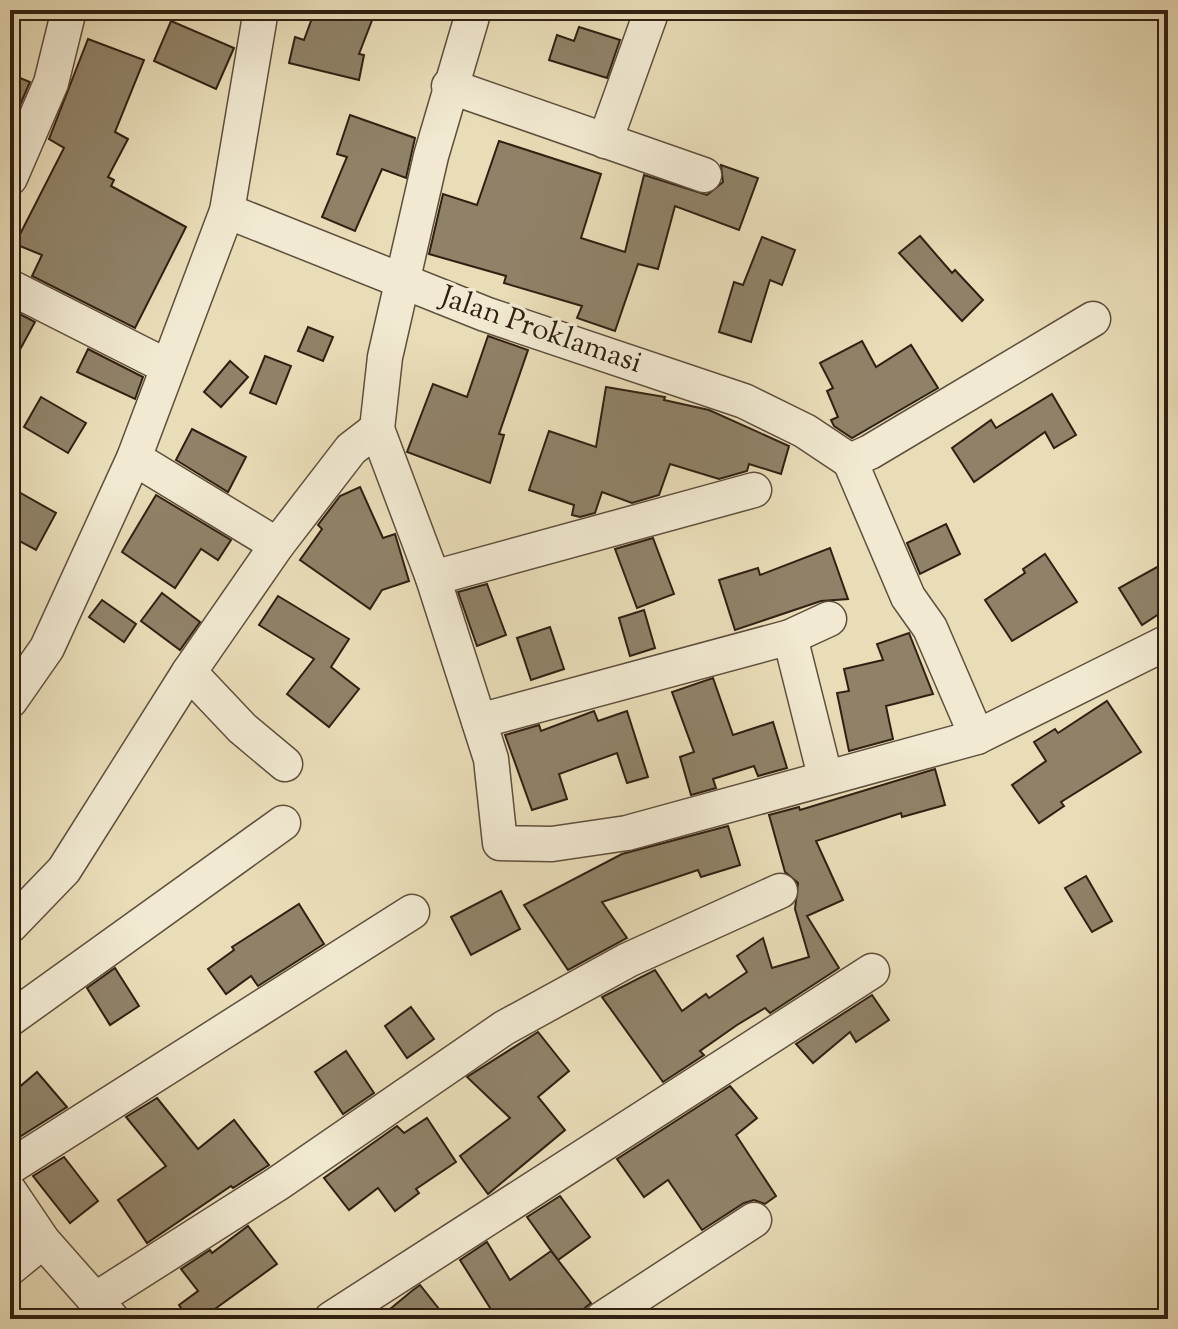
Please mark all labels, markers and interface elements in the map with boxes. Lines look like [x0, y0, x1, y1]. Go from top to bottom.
street label: Jalan Proklamasi [433, 276, 647, 386]

